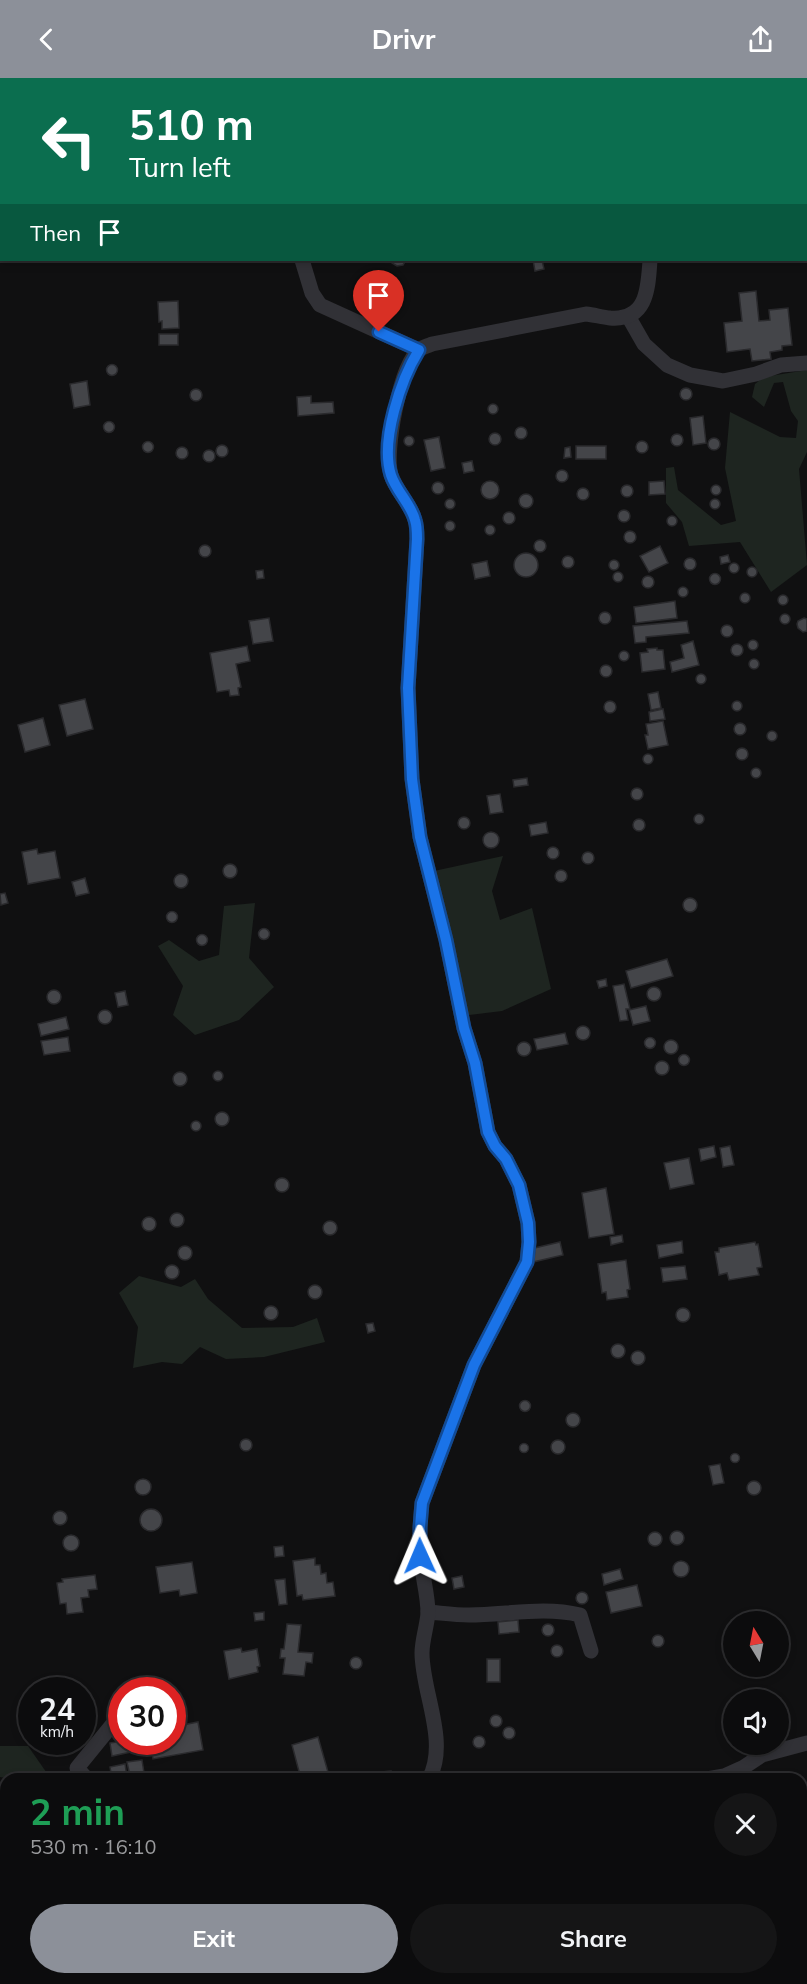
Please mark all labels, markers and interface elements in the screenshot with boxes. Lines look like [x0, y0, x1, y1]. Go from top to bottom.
text: Drivr [372, 22, 435, 56]
icon: back [30, 23, 63, 56]
icon: share [744, 23, 777, 56]
text: 510 m [129, 98, 254, 151]
icon: left [30, 102, 108, 180]
text: Turn left [129, 150, 231, 184]
icon: arrive [93, 216, 126, 249]
text: Then [30, 219, 81, 247]
pin [353, 270, 404, 332]
icon: arrive [362, 279, 395, 312]
position arrow [388, 1524, 452, 1588]
north arrow [723, 1611, 789, 1677]
map controls [723, 1611, 789, 1755]
speed limit sign: 30 [108, 1677, 186, 1755]
button: sound [723, 1689, 789, 1755]
text: 24 [39, 1690, 75, 1728]
text: km/h [40, 1722, 74, 1741]
text: 2 min [30, 1789, 125, 1834]
button: close [714, 1793, 777, 1856]
text: 530 m · 16:10 [30, 1834, 156, 1859]
button: Exit [30, 1904, 398, 1973]
button: Share [410, 1904, 777, 1973]

